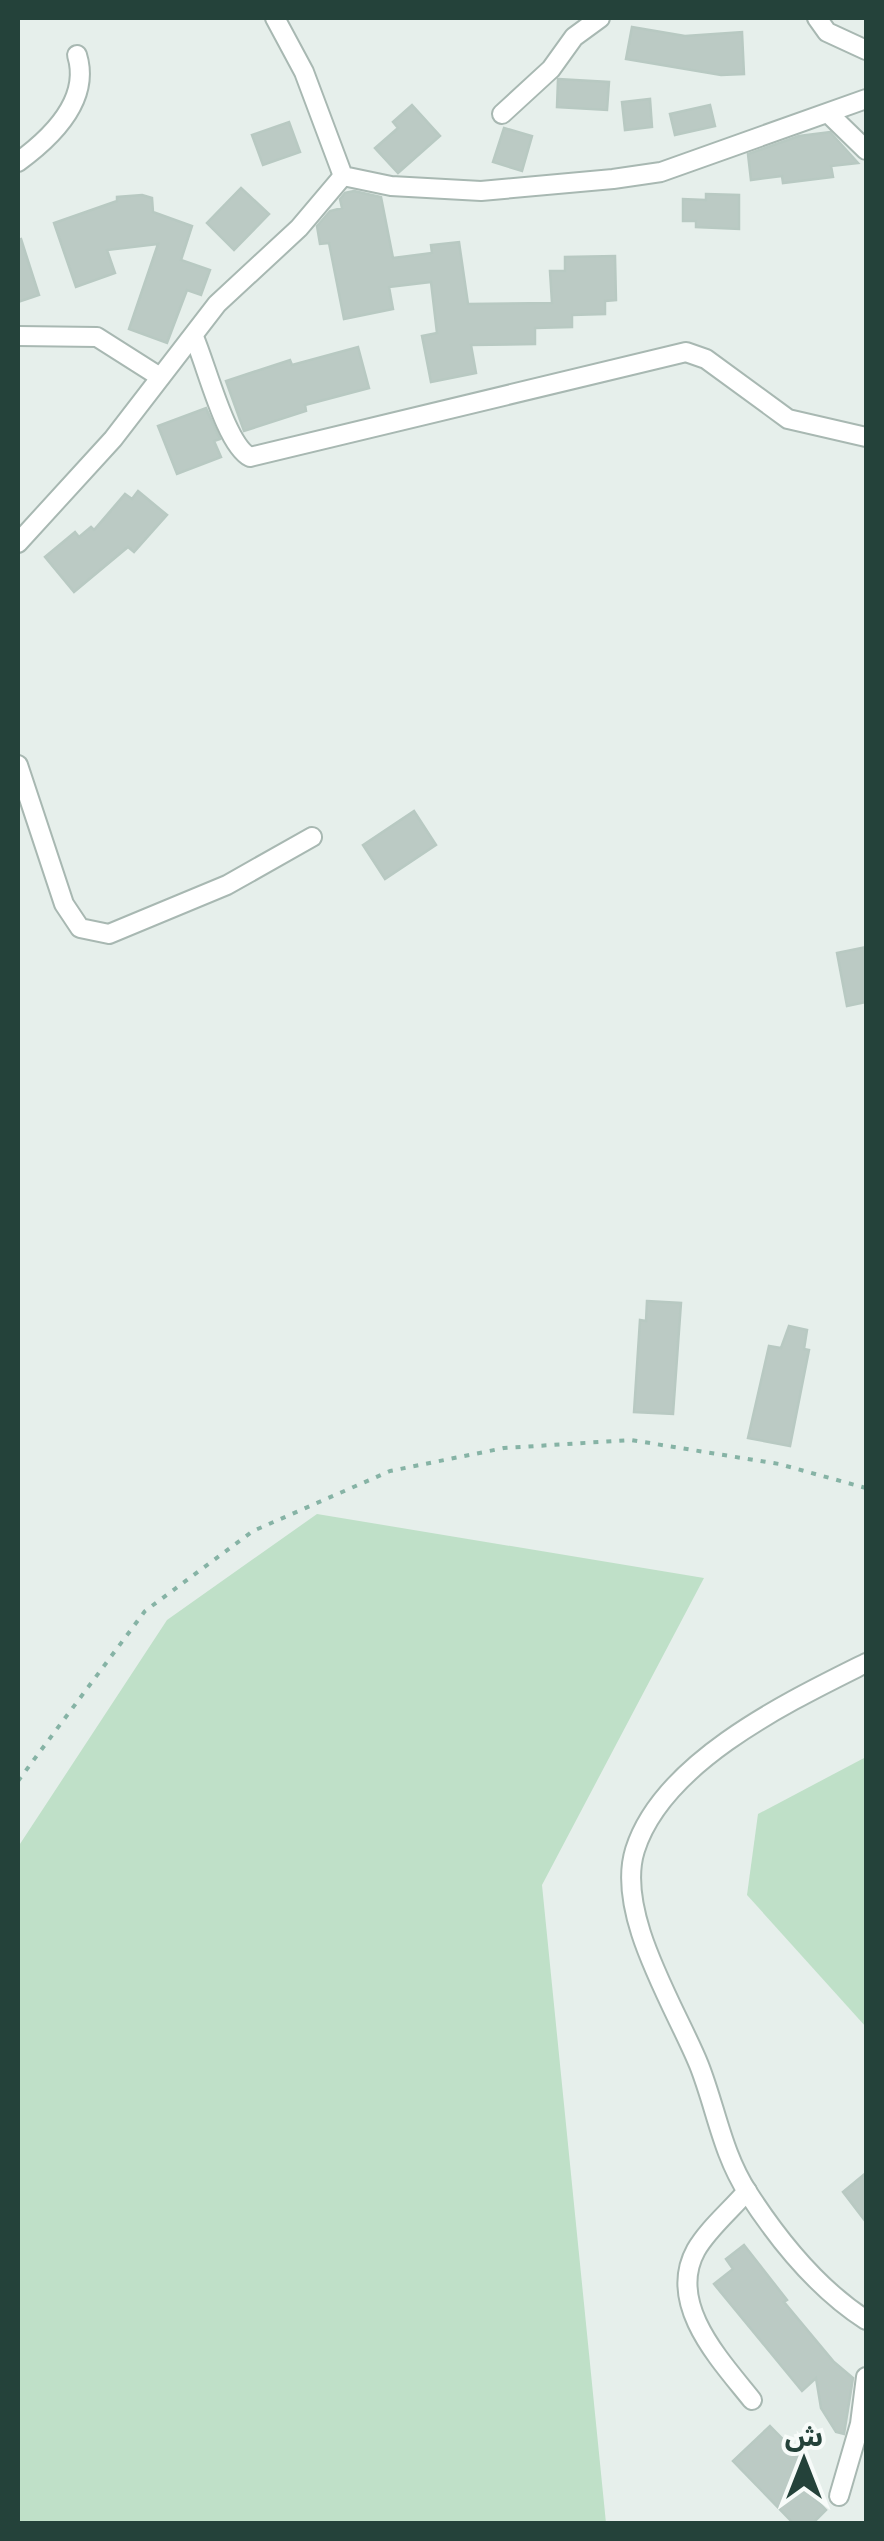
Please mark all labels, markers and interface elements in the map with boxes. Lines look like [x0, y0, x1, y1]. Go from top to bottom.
north arrow [754, 2411, 854, 2511]
text: ش [785, 2416, 823, 2454]

